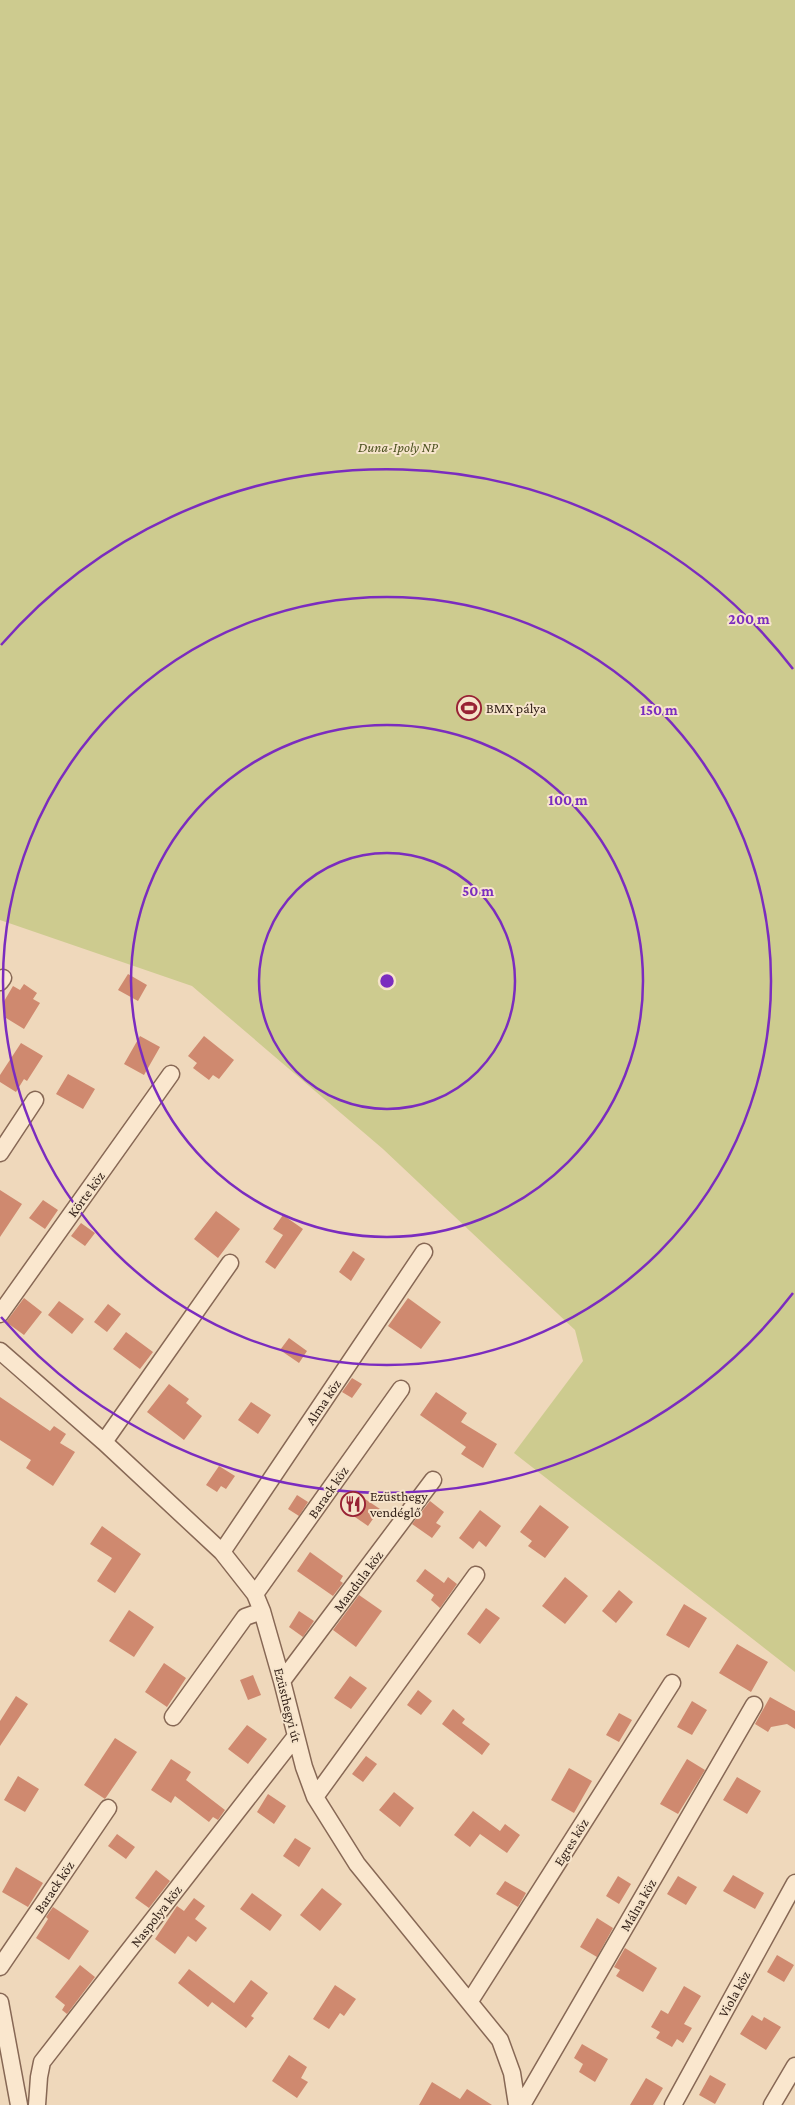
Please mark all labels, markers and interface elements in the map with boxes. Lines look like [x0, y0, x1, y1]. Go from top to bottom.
park label: Duna-Ipoly NP [358, 439, 439, 455]
text: 200 m [728, 611, 770, 627]
sports icon: BMX pálya [456, 695, 482, 721]
place label: BMX pálya [486, 700, 547, 716]
text: 150 m [640, 702, 678, 718]
text: 100 m [548, 792, 588, 808]
text: 50 m [462, 883, 494, 899]
centre of rings [378, 972, 396, 990]
street label: Körte köz [64, 1168, 108, 1220]
street label: Alma köz [302, 1376, 344, 1428]
street label: Barack köz [304, 1463, 352, 1521]
place label: Ezüsthegy vendéglő [369, 1488, 428, 1520]
restaurant icon: Ezüsthegy vendéglő [340, 1491, 366, 1517]
street label: Mandula köz [330, 1547, 386, 1615]
street label: Ezüsthegyi út [271, 1666, 305, 1744]
street label: Egres köz [550, 1815, 592, 1869]
street label: Barack köz [31, 1858, 77, 1916]
street label: Málna köz [617, 1876, 659, 1934]
street label: Naspolya köz [127, 1882, 185, 1950]
street label: Viola köz [715, 1968, 753, 2020]

